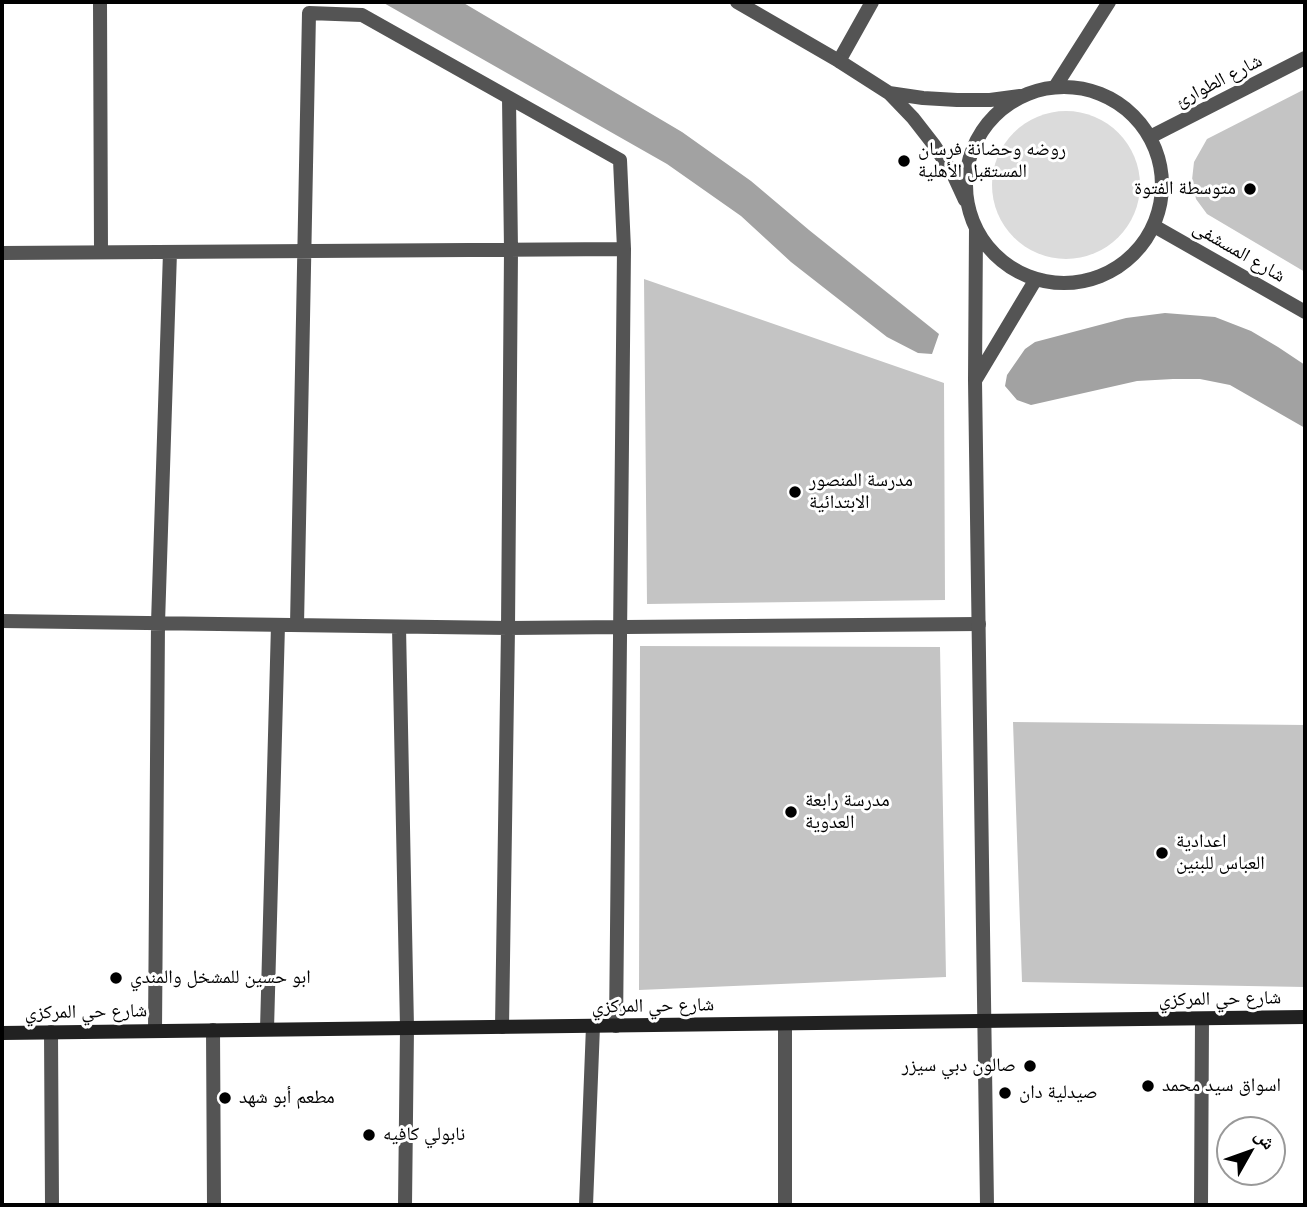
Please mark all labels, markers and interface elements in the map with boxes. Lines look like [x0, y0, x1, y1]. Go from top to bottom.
street label: شارع الطوارئ [1172, 49, 1266, 113]
place label: روضه وحضانة فرسان المستقبل الأهلية [918, 139, 1066, 183]
marker: روضه وحضانة فرسان المستقبل الأهلية [896, 153, 912, 169]
place label: متوسطة الفتوة [1134, 178, 1236, 200]
marker: متوسطة الفتوة [1242, 181, 1258, 197]
street label: شارع المسشفى [1189, 216, 1289, 288]
place label: مدرسة المنصور الابتدائية [809, 470, 913, 514]
marker: مدرسة المنصور الابتدائية [787, 484, 803, 500]
place label: مدرسة رابعة العدوية [805, 790, 890, 834]
marker: مدرسة رابعة العدوية [783, 804, 799, 820]
place label: اعدادية العباس للبنين [1176, 831, 1265, 875]
marker: اعدادية العباس للبنين [1154, 845, 1170, 861]
place label: ابو حسين للمشخل والمندي [130, 967, 311, 989]
marker: ابو حسين للمشخل والمندي [108, 970, 124, 986]
street label: شارع حي المركزي [1159, 987, 1281, 1011]
street label: شارع حي المركزي [592, 994, 714, 1018]
street label: شارع حي المركزي [25, 1000, 147, 1024]
place label: صالون دبي سيزر [902, 1055, 1016, 1077]
marker: صالون دبي سيزر [1022, 1058, 1038, 1074]
place label: اسواق سيد محمد [1162, 1075, 1281, 1097]
marker: اسواق سيد محمد [1140, 1078, 1156, 1094]
place label: صيدلية دان [1019, 1082, 1098, 1104]
marker: صيدلية دان [997, 1085, 1013, 1101]
place label: مطعم أبو شهد [239, 1087, 335, 1109]
marker: مطعم أبو شهد [217, 1090, 233, 1106]
north arrow [1216, 1116, 1286, 1186]
text: ش [1249, 1123, 1282, 1155]
place label: نابولي كافيه [383, 1124, 465, 1146]
marker: نابولي كافيه [361, 1127, 377, 1143]

